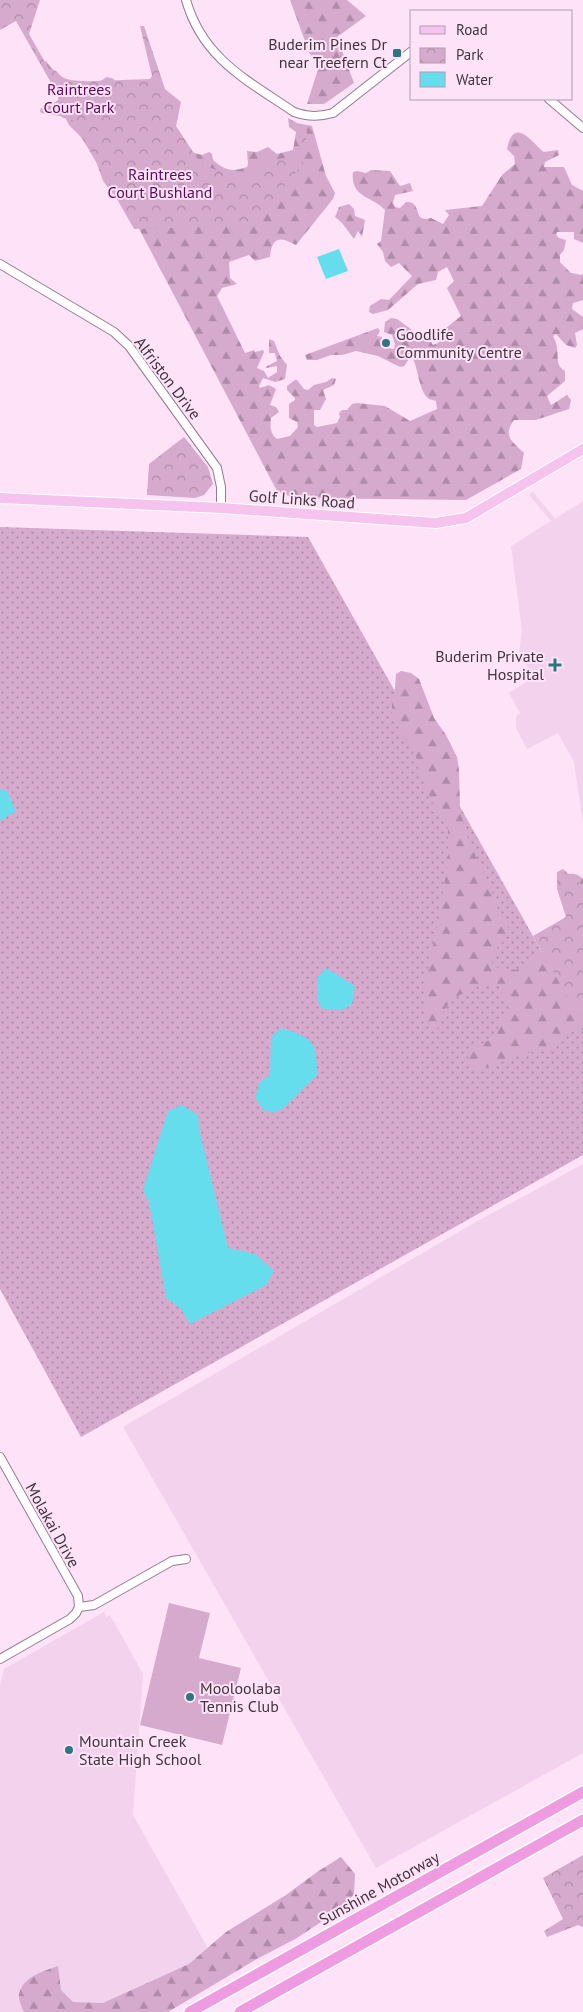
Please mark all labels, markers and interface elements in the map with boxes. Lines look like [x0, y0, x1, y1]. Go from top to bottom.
legend [410, 10, 573, 100]
text: Road [456, 20, 488, 39]
place label: Buderim Pines Dr near Treefern Ct [268, 34, 388, 72]
text: Park [456, 45, 484, 64]
marker: Buderim Pines Dr near Treefern Ct [391, 47, 403, 59]
text: Water [456, 70, 493, 89]
park label: Raintrees Court Park [44, 79, 115, 117]
park label: Raintrees Court Bushland [108, 164, 212, 202]
place label: Goodlife Community Centre [396, 324, 522, 362]
street label: Alfriston Drive [130, 333, 206, 423]
marker: Goodlife Community Centre [380, 337, 392, 349]
street label: Golf Links Road [248, 485, 356, 513]
place label: Buderim Private Hospital [435, 646, 544, 684]
marker: Buderim Private Hospital [548, 658, 562, 672]
street label: Molakai Drive [22, 1479, 84, 1571]
place label: Mooloolaba Tennis Club [200, 1678, 281, 1716]
marker: Mooloolaba Tennis Club [184, 1691, 196, 1703]
place label: Mountain Creek State High School [79, 1731, 202, 1769]
marker: Mountain Creek State High School [63, 1744, 75, 1756]
street label: Sunshine Motorway [315, 1846, 443, 1929]

